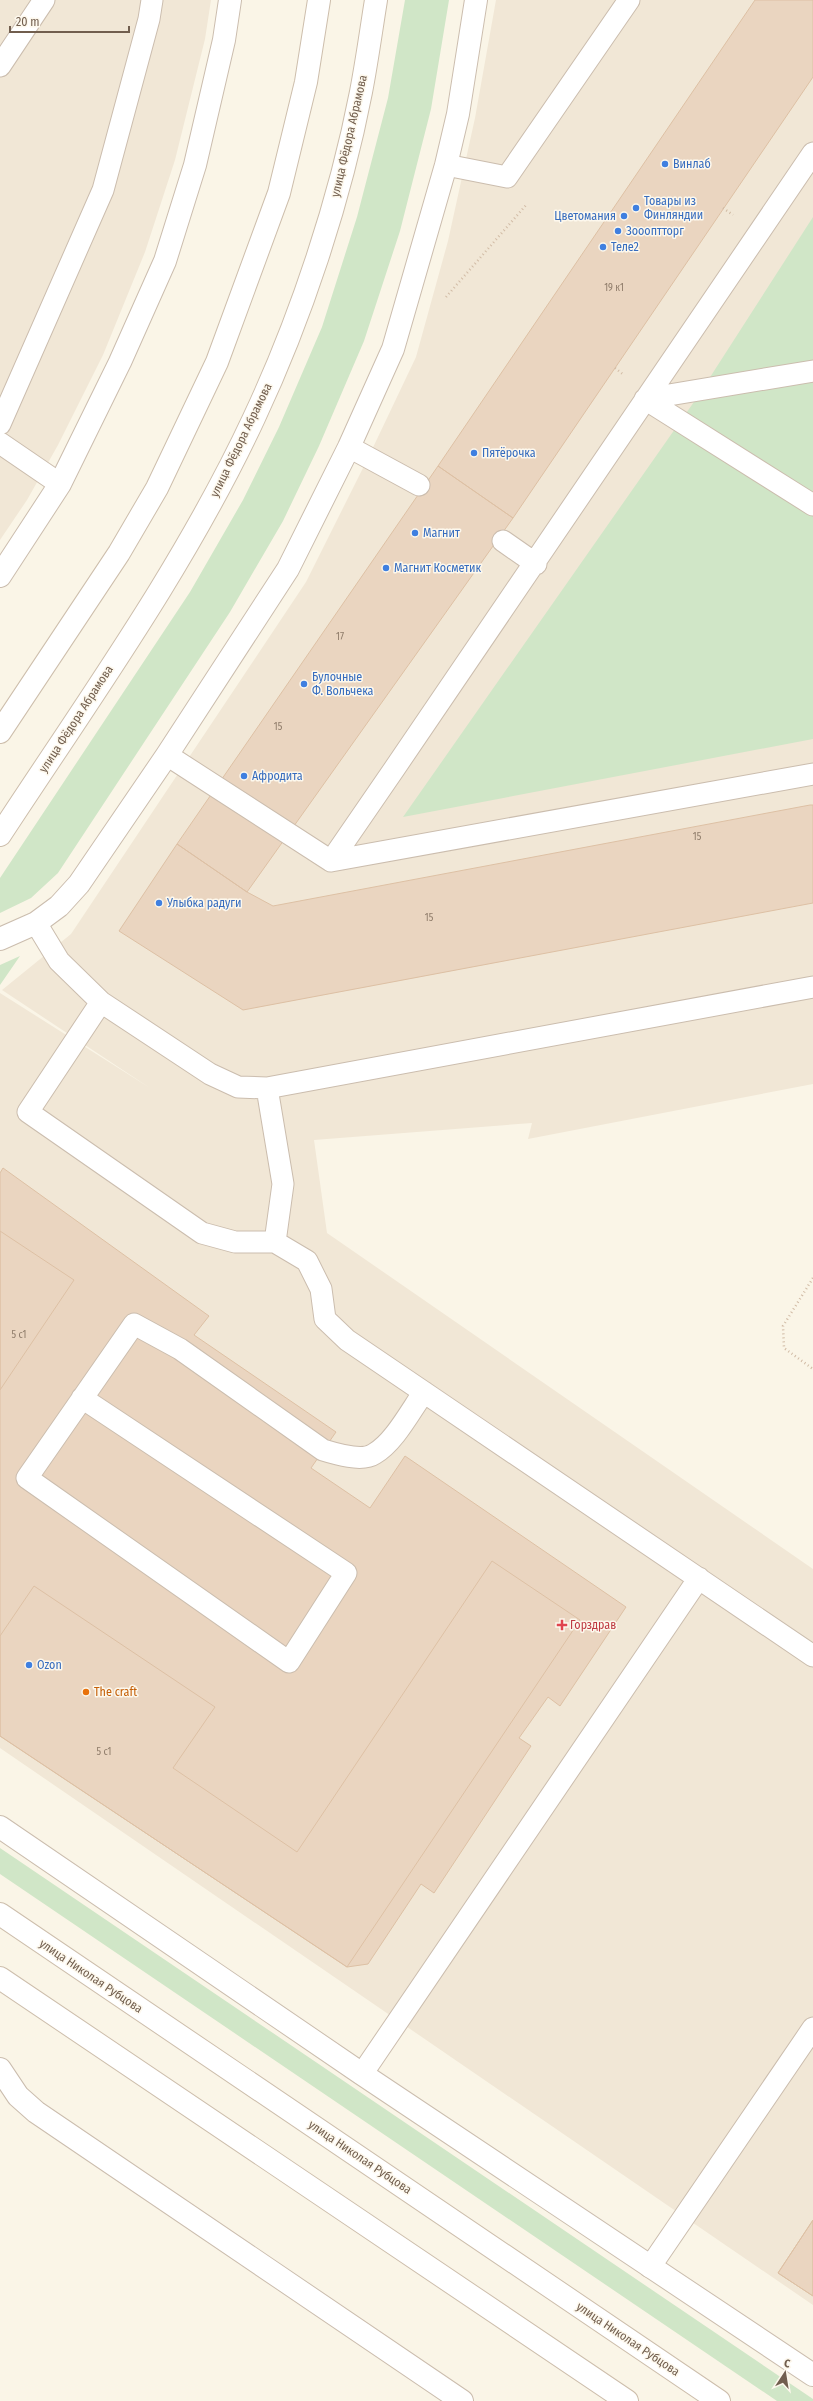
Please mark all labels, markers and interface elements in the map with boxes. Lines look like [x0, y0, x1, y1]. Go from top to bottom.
scale bar [10, 8, 129, 34]
text: 20 m [16, 15, 40, 29]
street label: улица Фёдора Абрамова [328, 73, 370, 198]
place label: Винлаб [673, 157, 711, 171]
marker: Винлаб [660, 159, 670, 169]
place label: Товары из Финляндии [644, 194, 703, 222]
marker: Товары из Финляндии [631, 203, 641, 213]
place label: Цветомания [554, 209, 616, 223]
marker: Цветомания [619, 211, 629, 221]
place label: Зоооптторг [626, 224, 684, 238]
marker: Зоооптторг [613, 226, 623, 236]
place label: Теле2 [611, 240, 639, 254]
marker: Теле2 [598, 242, 608, 252]
house number: 19 к1 [604, 282, 624, 294]
street label: улица Фёдора Абрамова [207, 381, 275, 499]
place label: Пятёрочка [482, 446, 536, 460]
marker: Пятёрочка [469, 448, 479, 458]
place label: Магнит [423, 526, 460, 540]
marker: Магнит [410, 528, 420, 538]
place label: Магнит Косметик [394, 561, 482, 575]
marker: Магнит Косметик [381, 563, 391, 573]
house number: 17 [336, 631, 344, 643]
street label: улица Фёдора Абрамова [36, 663, 116, 775]
place label: Булочные Ф. Вольчека [312, 670, 374, 698]
marker: Булочные Ф. Вольчека [299, 679, 309, 689]
house number: 15 [274, 721, 283, 733]
place label: Афродита [252, 769, 303, 783]
marker: Афродита [239, 771, 249, 781]
house number: 15 [693, 831, 702, 843]
place label: Улыбка радуги [166, 896, 241, 910]
marker: Улыбка радуги [154, 898, 164, 908]
house number: 15 [425, 912, 434, 924]
house number: 5 с1 [12, 1329, 27, 1341]
place label: Горздрав [570, 1618, 616, 1632]
marker: Горздрав [557, 1620, 567, 1630]
place label: Ozon [37, 1658, 62, 1672]
marker: Ozon [24, 1660, 34, 1670]
place label: The craft [94, 1685, 137, 1699]
marker: The craft [81, 1687, 91, 1697]
house number: 5 с1 [97, 1746, 112, 1758]
street label: улица Николая Рубцова [37, 1936, 145, 2016]
street label: улица Николая Рубцова [306, 2117, 414, 2197]
street label: улица Николая Рубцова [574, 2299, 682, 2379]
north arrow [765, 2353, 805, 2393]
text: С [783, 2357, 791, 2371]

